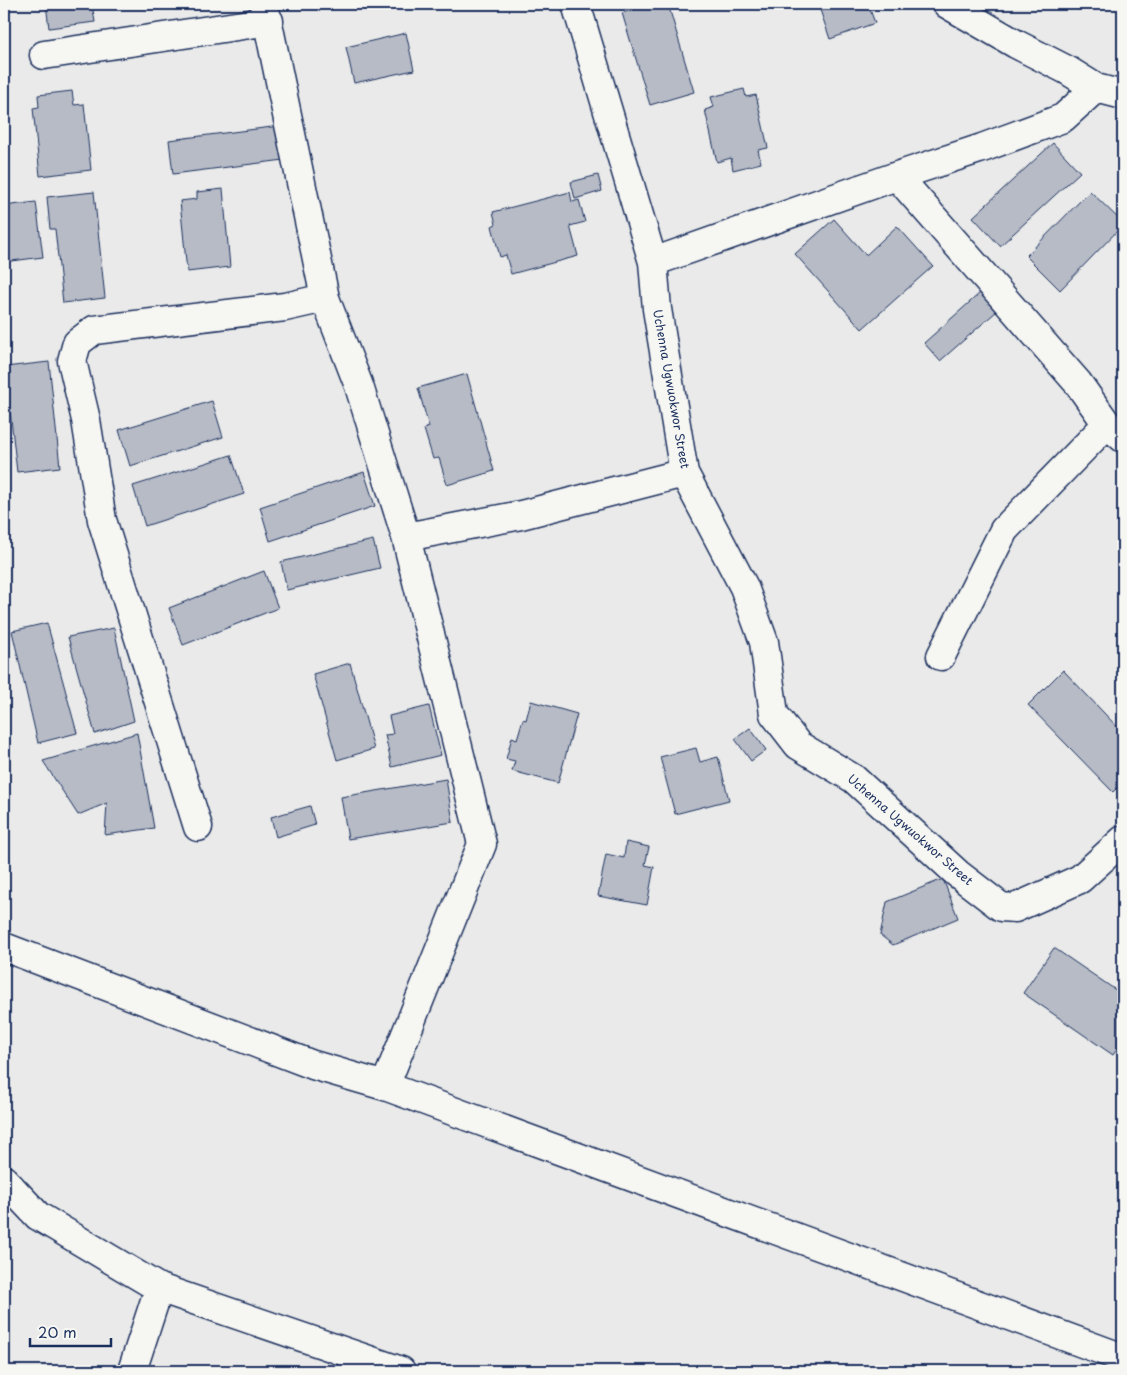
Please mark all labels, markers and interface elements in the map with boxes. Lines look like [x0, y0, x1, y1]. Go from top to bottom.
street label: Uchenna Ugwuokwor Street [649, 308, 695, 470]
street label: Uchenna Ugwuokwor Street [844, 769, 978, 889]
scale bar [30, 1315, 111, 1347]
text: 20 m [38, 1320, 77, 1343]

